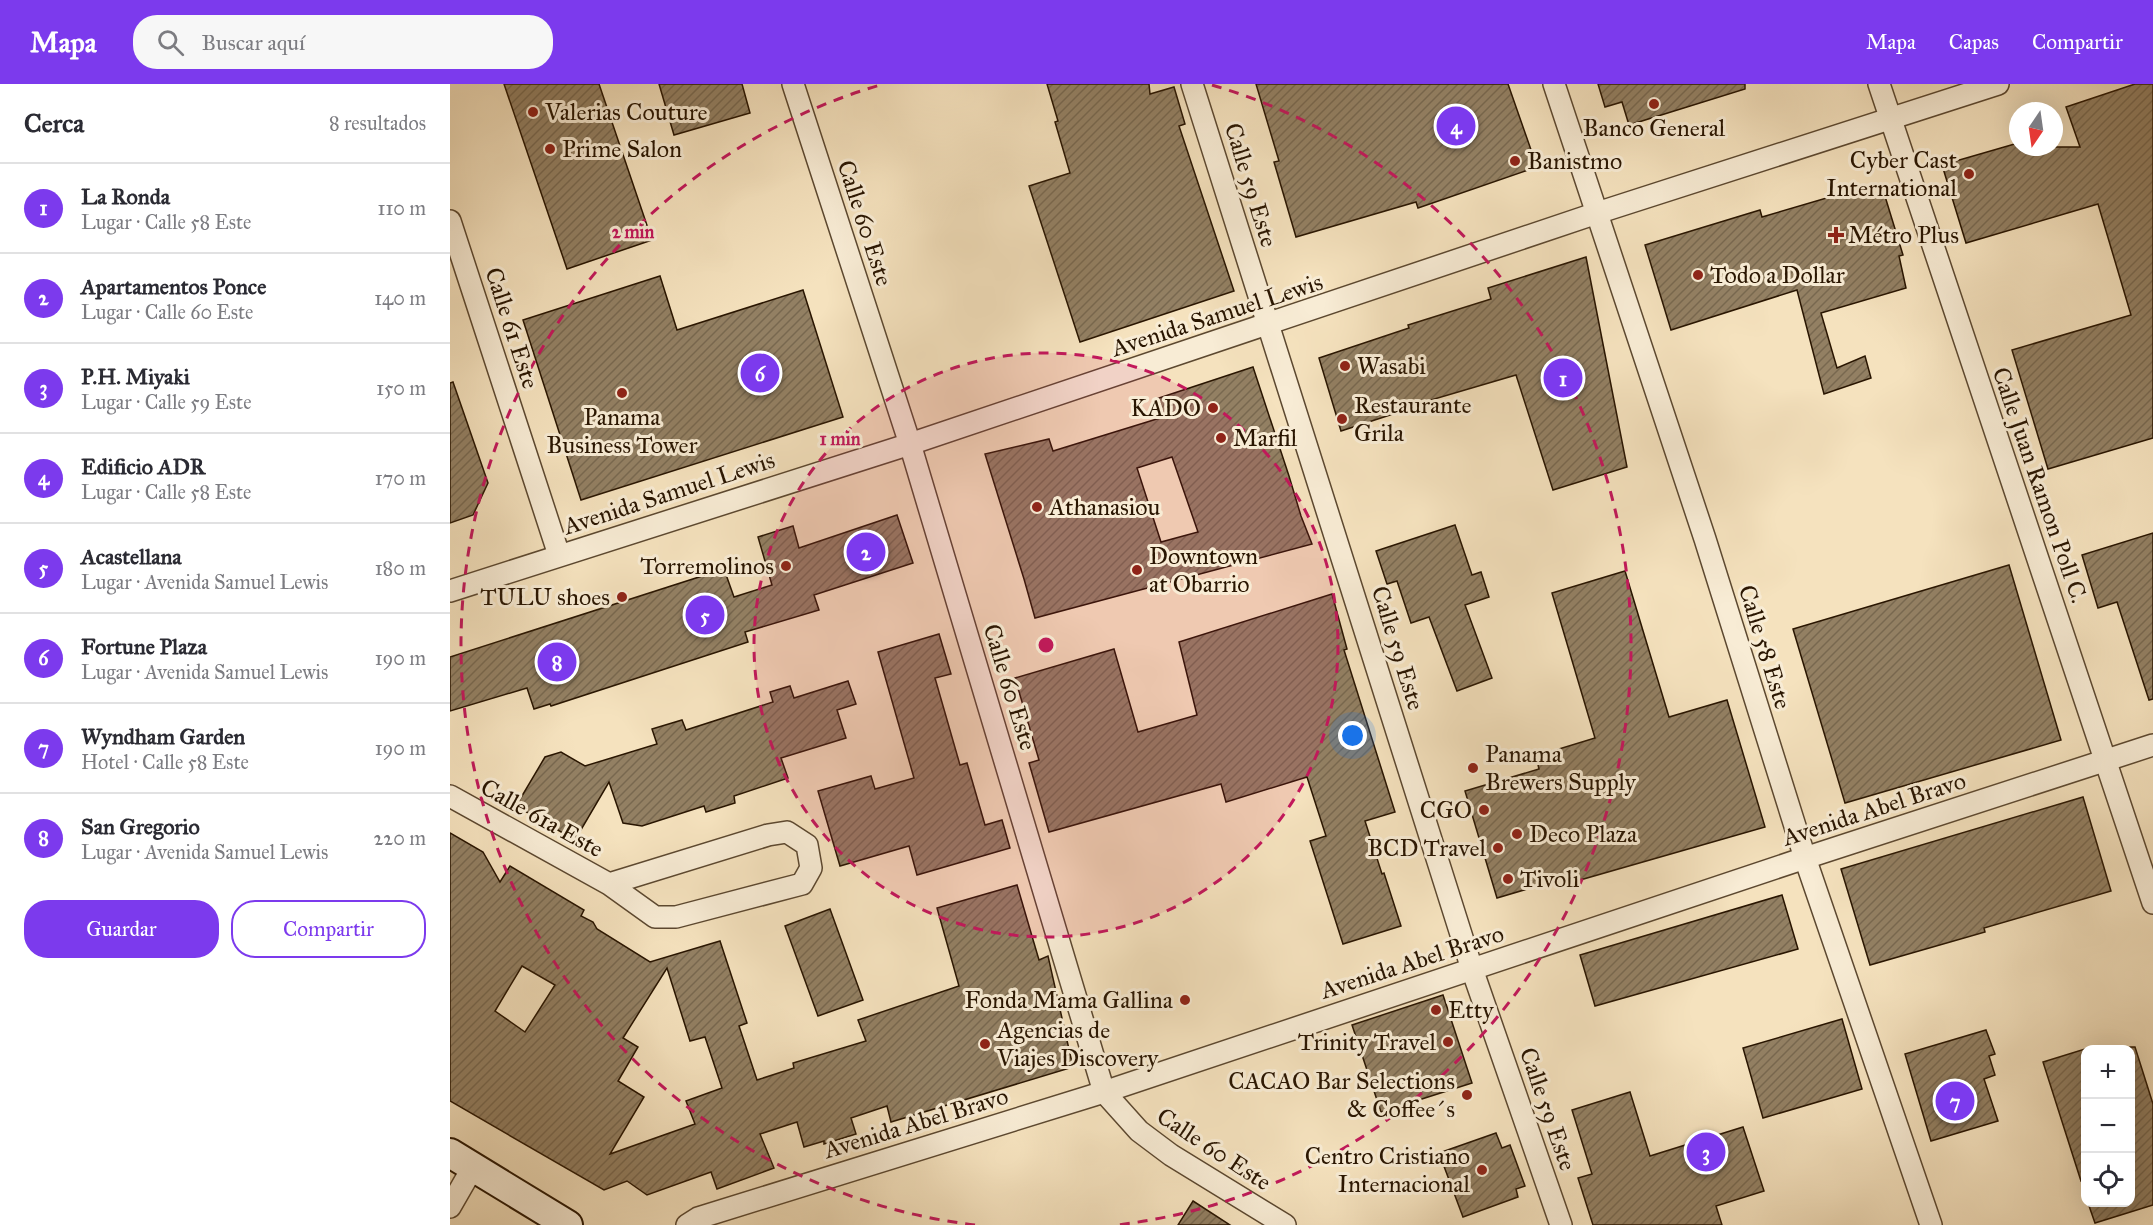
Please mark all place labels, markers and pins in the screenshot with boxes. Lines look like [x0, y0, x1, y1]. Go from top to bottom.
place label: Valerias Couture [544, 97, 708, 127]
marker: Banco General [1647, 97, 1661, 111]
pin: 4 [1436, 104, 1476, 148]
marker: Valerias Couture [526, 105, 540, 119]
place label: Banco General [1583, 113, 1726, 143]
place label: Prime Salon [562, 134, 682, 164]
marker: Prime Salon [543, 142, 557, 156]
place label: Cyber Cast International [1826, 145, 1958, 203]
place label: Banistmo [1527, 146, 1622, 176]
marker: Banistmo [1508, 154, 1522, 168]
marker: Cyber Cast International [1962, 167, 1976, 181]
place label: Métro Plus [1848, 220, 1959, 250]
marker: Métro Plus [1829, 228, 1843, 242]
place label: Todo a Dollar [1710, 260, 1845, 290]
marker: Todo a Dollar [1691, 268, 1705, 282]
pin: 6 [740, 350, 780, 396]
place label: Wasabi [1357, 351, 1426, 381]
pin: 1 [1544, 356, 1582, 400]
marker: Wasabi [1338, 359, 1352, 373]
marker: Panama Business Tower [615, 386, 629, 400]
place label: Restaurante Grila [1354, 390, 1471, 448]
place label: KADO [1131, 393, 1201, 423]
marker: KADO [1206, 401, 1220, 415]
place label: Panama Business Tower [547, 402, 697, 460]
marker: Restaurante Grila [1335, 412, 1349, 426]
place label: Marfil [1233, 423, 1298, 453]
marker: Marfil [1214, 431, 1228, 445]
place label: Athanasiou [1048, 492, 1161, 522]
marker: Athanasiou [1030, 500, 1044, 514]
pin: 2 [846, 530, 886, 574]
place label: Downtown at Obarrio [1149, 541, 1258, 599]
place label: Torremolinos [640, 551, 774, 581]
marker: Torremolinos [779, 559, 793, 573]
marker: Downtown at Obarrio [1130, 563, 1144, 577]
place label: TULU shoes [480, 582, 610, 612]
marker: TULU shoes [615, 590, 629, 604]
pin: 5 [686, 592, 724, 638]
centre of rings [1036, 635, 1056, 655]
pin: 8 [538, 640, 576, 684]
place label: Panama Brewers Supply [1485, 739, 1637, 797]
marker: Panama Brewers Supply [1466, 761, 1480, 775]
place label: CGO [1420, 795, 1472, 825]
marker: CGO [1477, 803, 1491, 817]
place label: Deco Plaza [1529, 819, 1638, 849]
marker: Deco Plaza [1510, 827, 1524, 841]
place label: BCD Travel [1367, 833, 1487, 863]
marker: BCD Travel [1491, 841, 1505, 855]
place label: Tivoli [1520, 864, 1580, 894]
marker: Tivoli [1501, 872, 1515, 886]
place label: Fonda Mama Gallina [965, 985, 1174, 1015]
marker: Fonda Mama Gallina [1178, 993, 1192, 1007]
place label: Etty [1448, 995, 1494, 1025]
marker: Etty [1429, 1003, 1443, 1017]
place label: Agencias de Viajes Discovery [996, 1015, 1159, 1073]
place label: Trinity Travel [1298, 1027, 1437, 1057]
marker: Trinity Travel [1441, 1035, 1455, 1049]
marker: Agencias de Viajes Discovery [978, 1037, 992, 1051]
place label: CACAO Bar Selections & Coffee´s [1228, 1066, 1455, 1124]
pin: 7 [1936, 1078, 1974, 1124]
marker: CACAO Bar Selections & Coffee´s [1460, 1088, 1474, 1102]
pin: 3 [1686, 1130, 1726, 1174]
place label: Centro Cristiano Internacional [1305, 1141, 1470, 1199]
marker: Centro Cristiano Internacional [1475, 1163, 1489, 1177]

